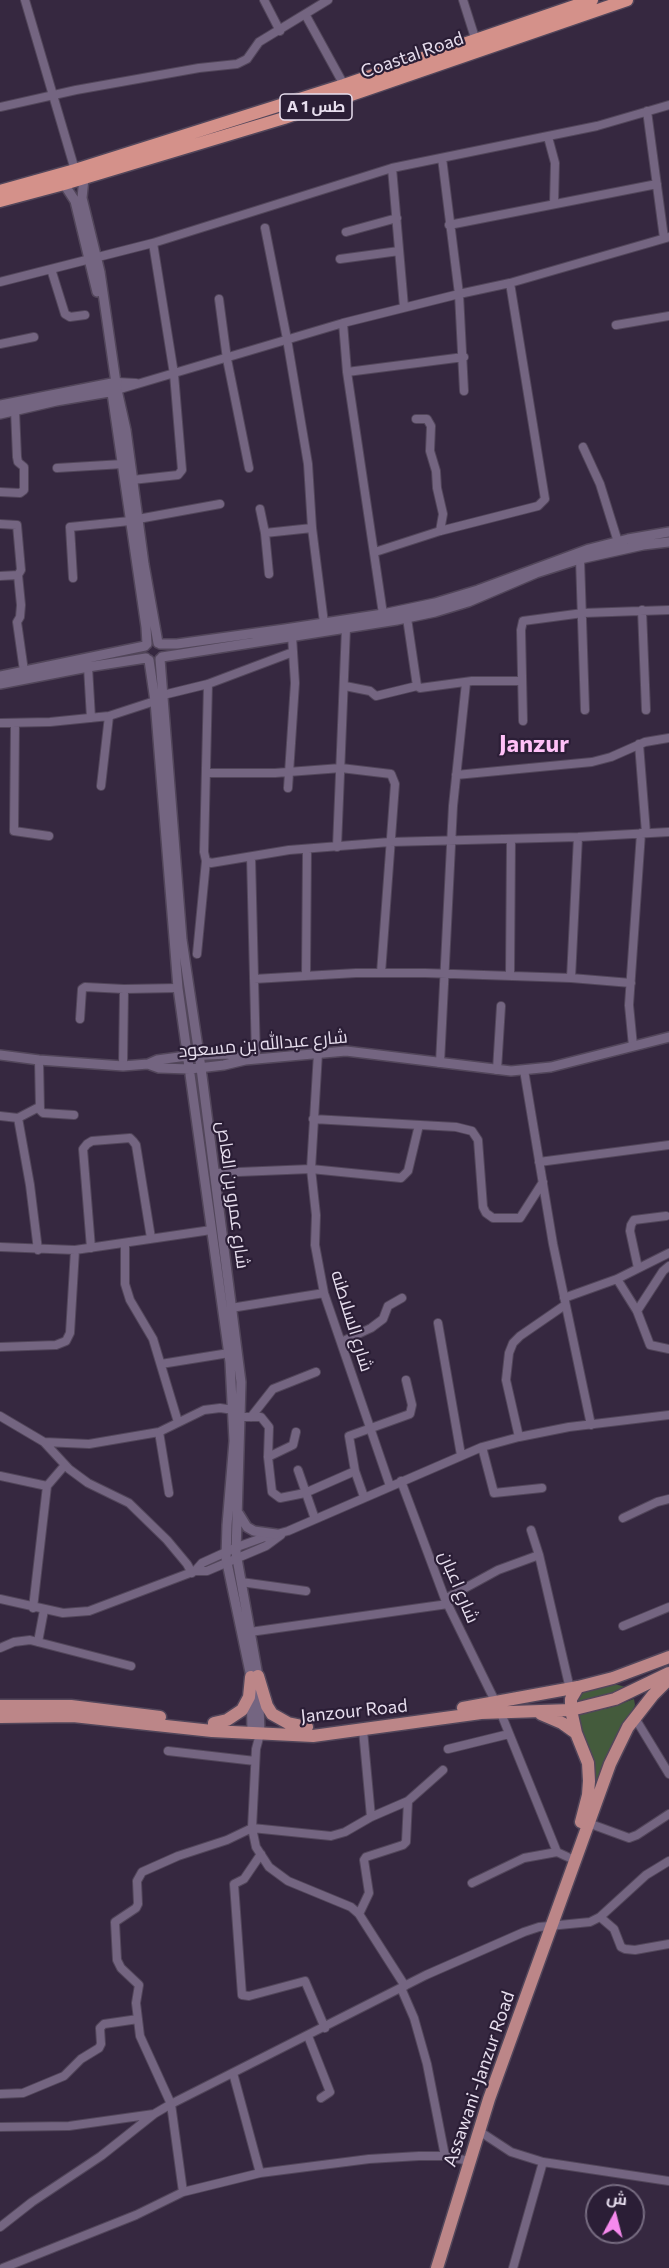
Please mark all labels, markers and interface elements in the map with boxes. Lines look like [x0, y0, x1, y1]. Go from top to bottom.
street label: Coastal Road [358, 27, 466, 83]
road number: A 1 طس [280, 94, 352, 120]
district label: Janzur [499, 730, 569, 758]
street label: شارع عبدالله بن مسعود [178, 1026, 348, 1062]
street label: شارع عمرو بن العاص [212, 1120, 254, 1270]
street label: شارع السلاطنه [326, 1268, 378, 1374]
street label: شارع اعبان [434, 1548, 484, 1626]
street label: Janzour Road [299, 1695, 409, 1727]
street label: Assawani -Janzur Road [439, 1988, 519, 2170]
north arrow [585, 2184, 645, 2244]
text: ش [606, 2187, 628, 2208]

